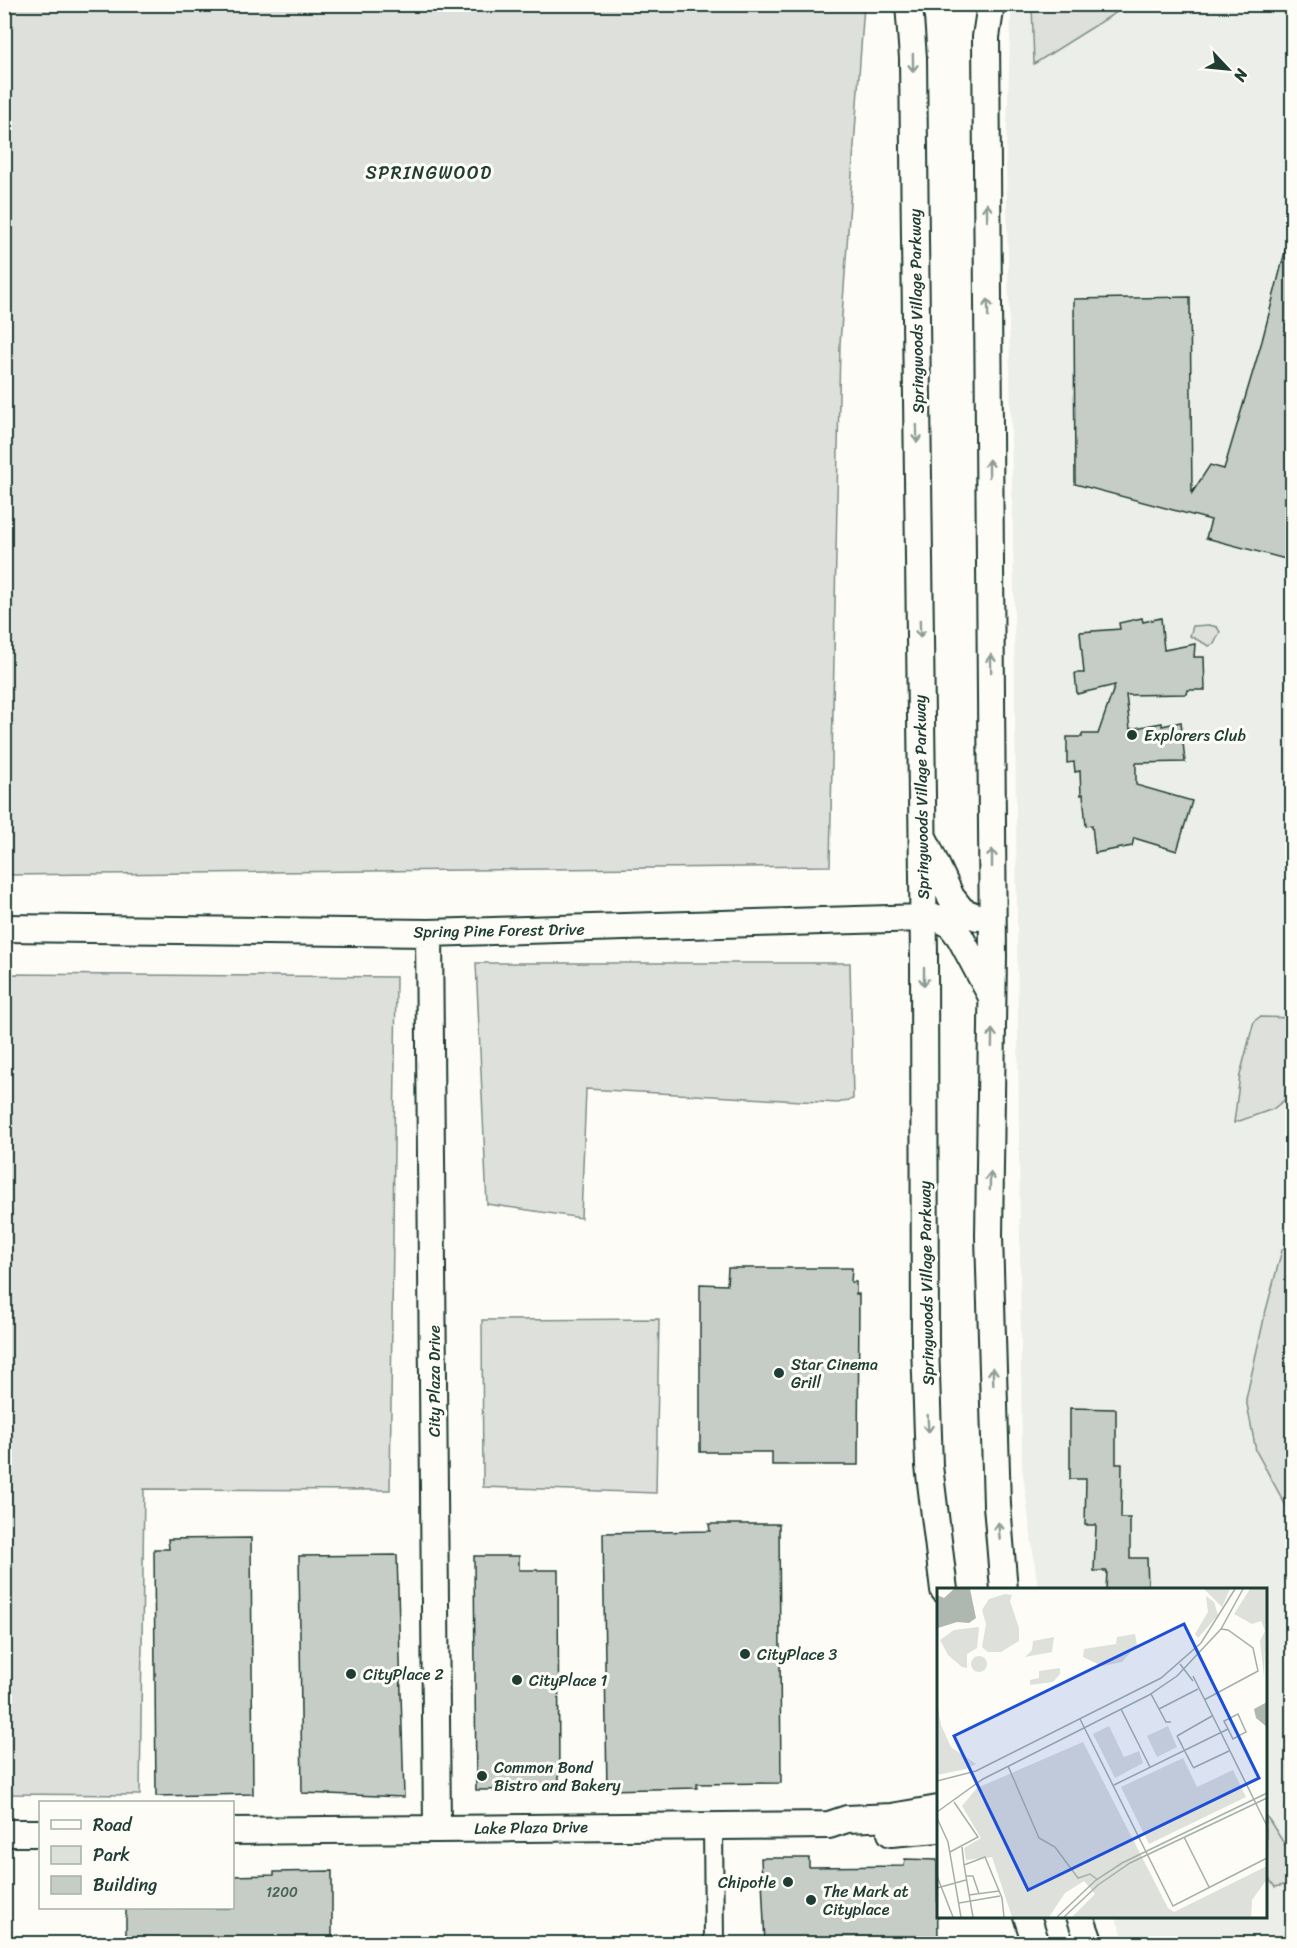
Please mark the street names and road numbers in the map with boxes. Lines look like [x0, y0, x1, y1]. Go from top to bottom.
street label: Springwoods Village Parkway [900, 208, 933, 413]
street label: Springwoods Village Parkway [905, 694, 938, 899]
street label: Spring Pine Forest Drive [413, 915, 585, 946]
street label: Springwoods Village Parkway [910, 1180, 943, 1385]
street label: City Plaza Drive [420, 1325, 449, 1437]
street label: Lake Plaza Drive [474, 1812, 588, 1843]

